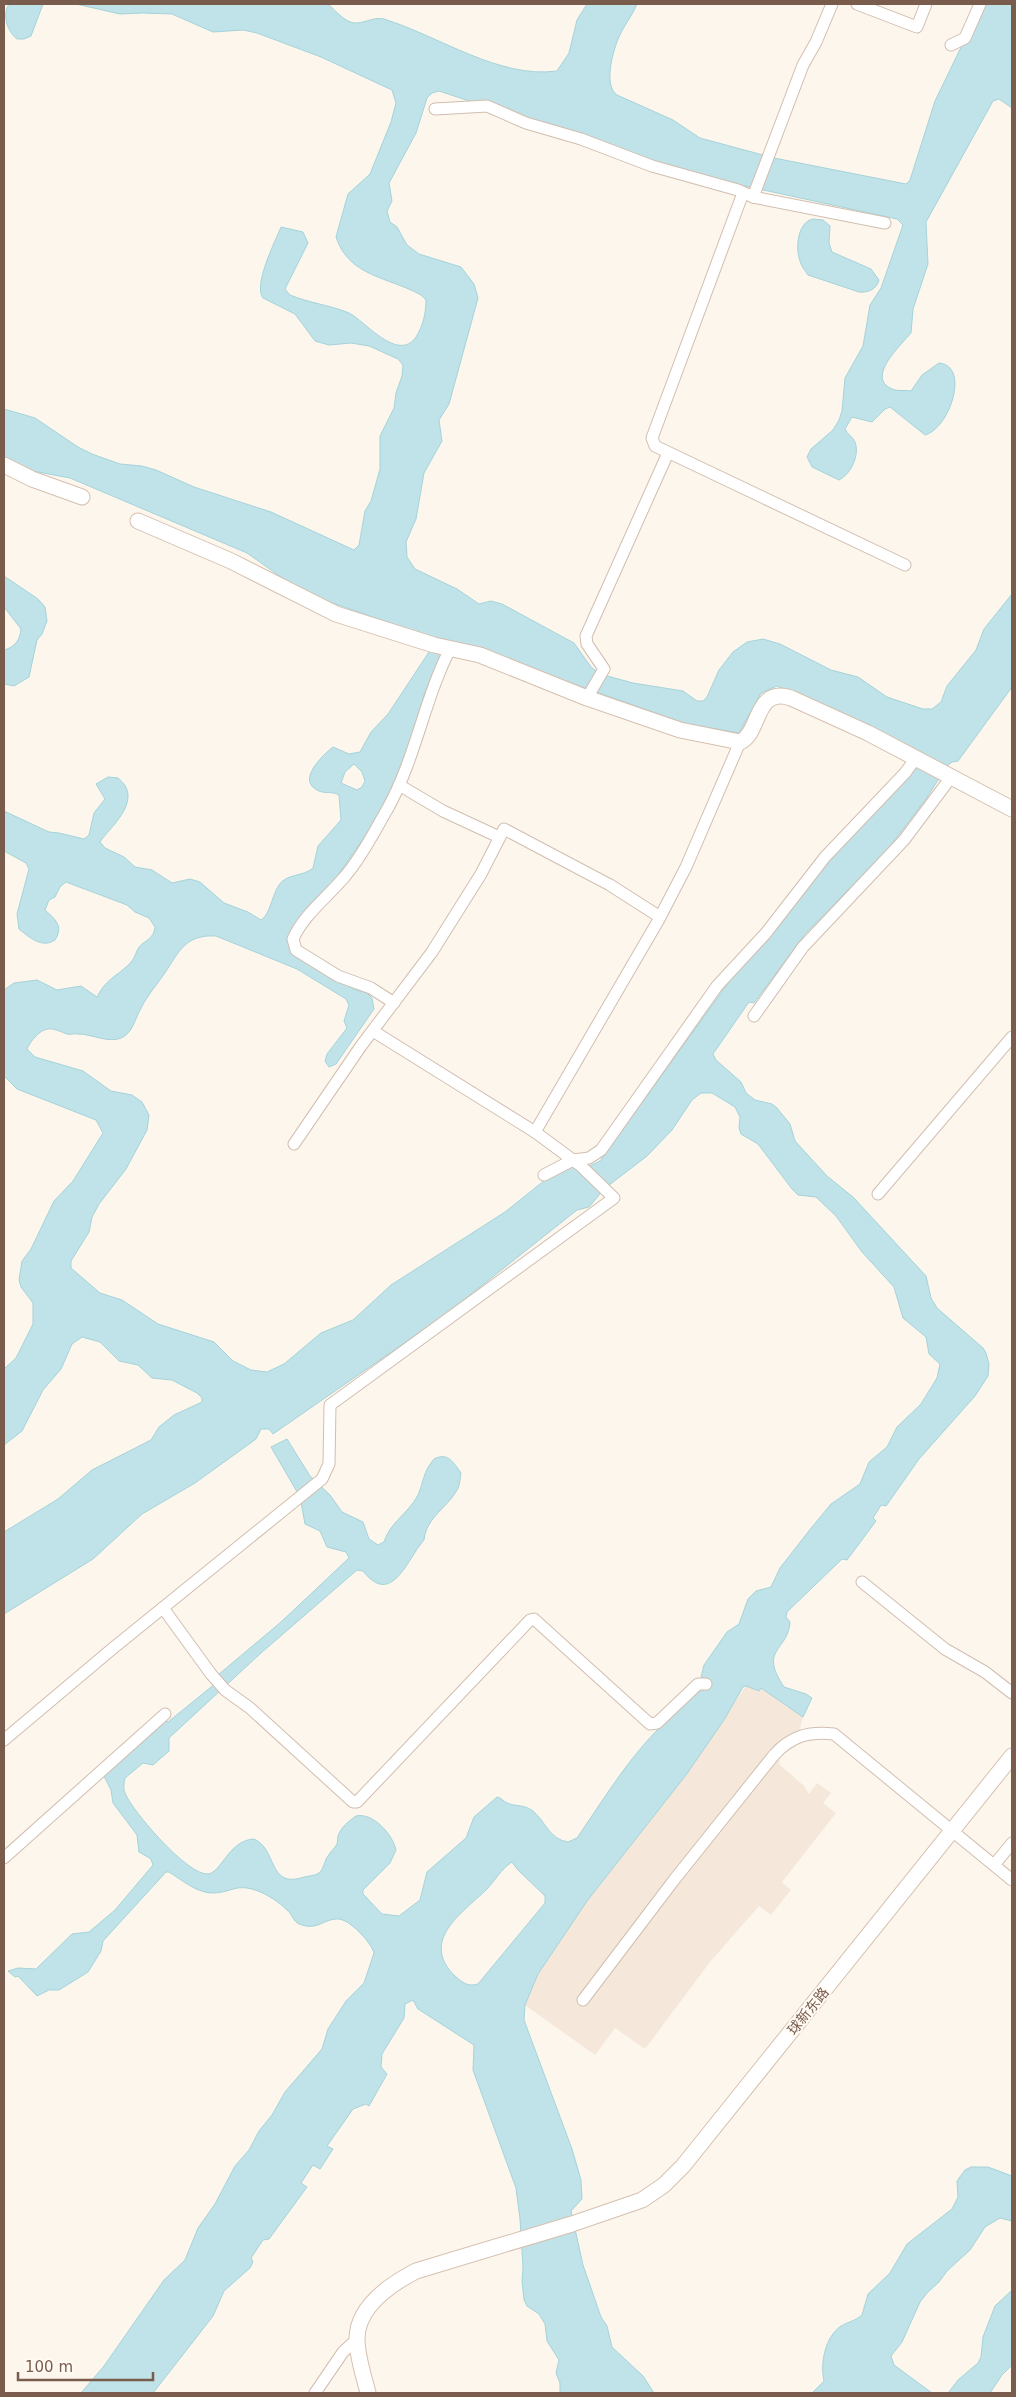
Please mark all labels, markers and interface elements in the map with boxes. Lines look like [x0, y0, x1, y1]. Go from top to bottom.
street label: 球新东路 [784, 1984, 832, 2038]
scale bar [18, 2350, 152, 2382]
text: 100 m [25, 2358, 73, 2376]

